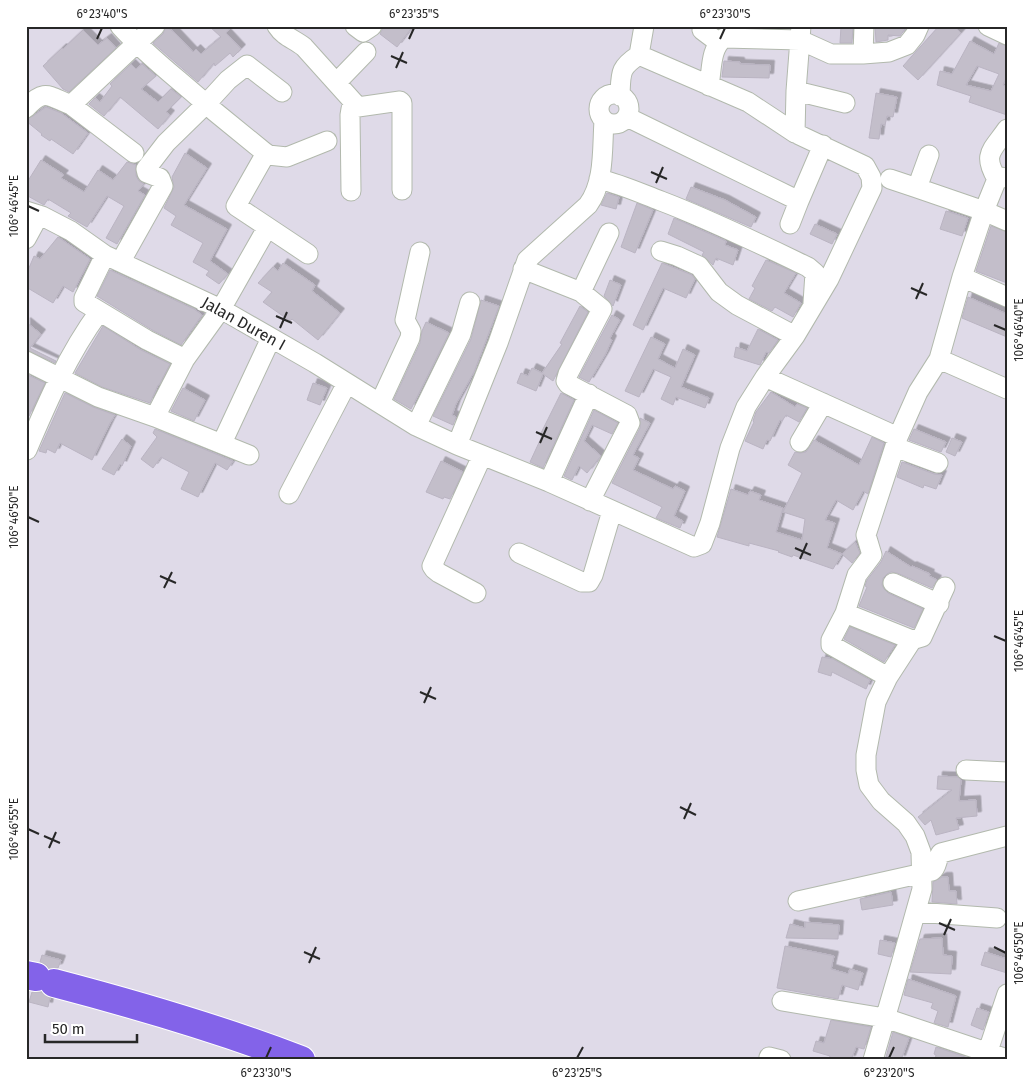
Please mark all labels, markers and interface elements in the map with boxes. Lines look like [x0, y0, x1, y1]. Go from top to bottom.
text: 6°23'40"S [77, 7, 128, 21]
text: 6°23'35"S [389, 7, 439, 21]
text: 6°23'30"S [700, 7, 751, 21]
text: 106°46'45"E [7, 175, 21, 237]
street label: Jalan Duren I [199, 293, 289, 354]
text: 106°46'40"E [1012, 298, 1026, 362]
text: 106°46'50"E [7, 485, 21, 549]
text: 106°46'45"E [1012, 610, 1026, 672]
text: 106°46'55"E [7, 798, 21, 860]
text: 106°46'50"E [1012, 921, 1026, 985]
scale bar [45, 1011, 138, 1043]
text: 50 m [52, 1020, 85, 1038]
text: 6°23'30"S [241, 1066, 292, 1080]
text: 6°23'25"S [552, 1066, 602, 1080]
text: 6°23'20"S [864, 1066, 915, 1080]

